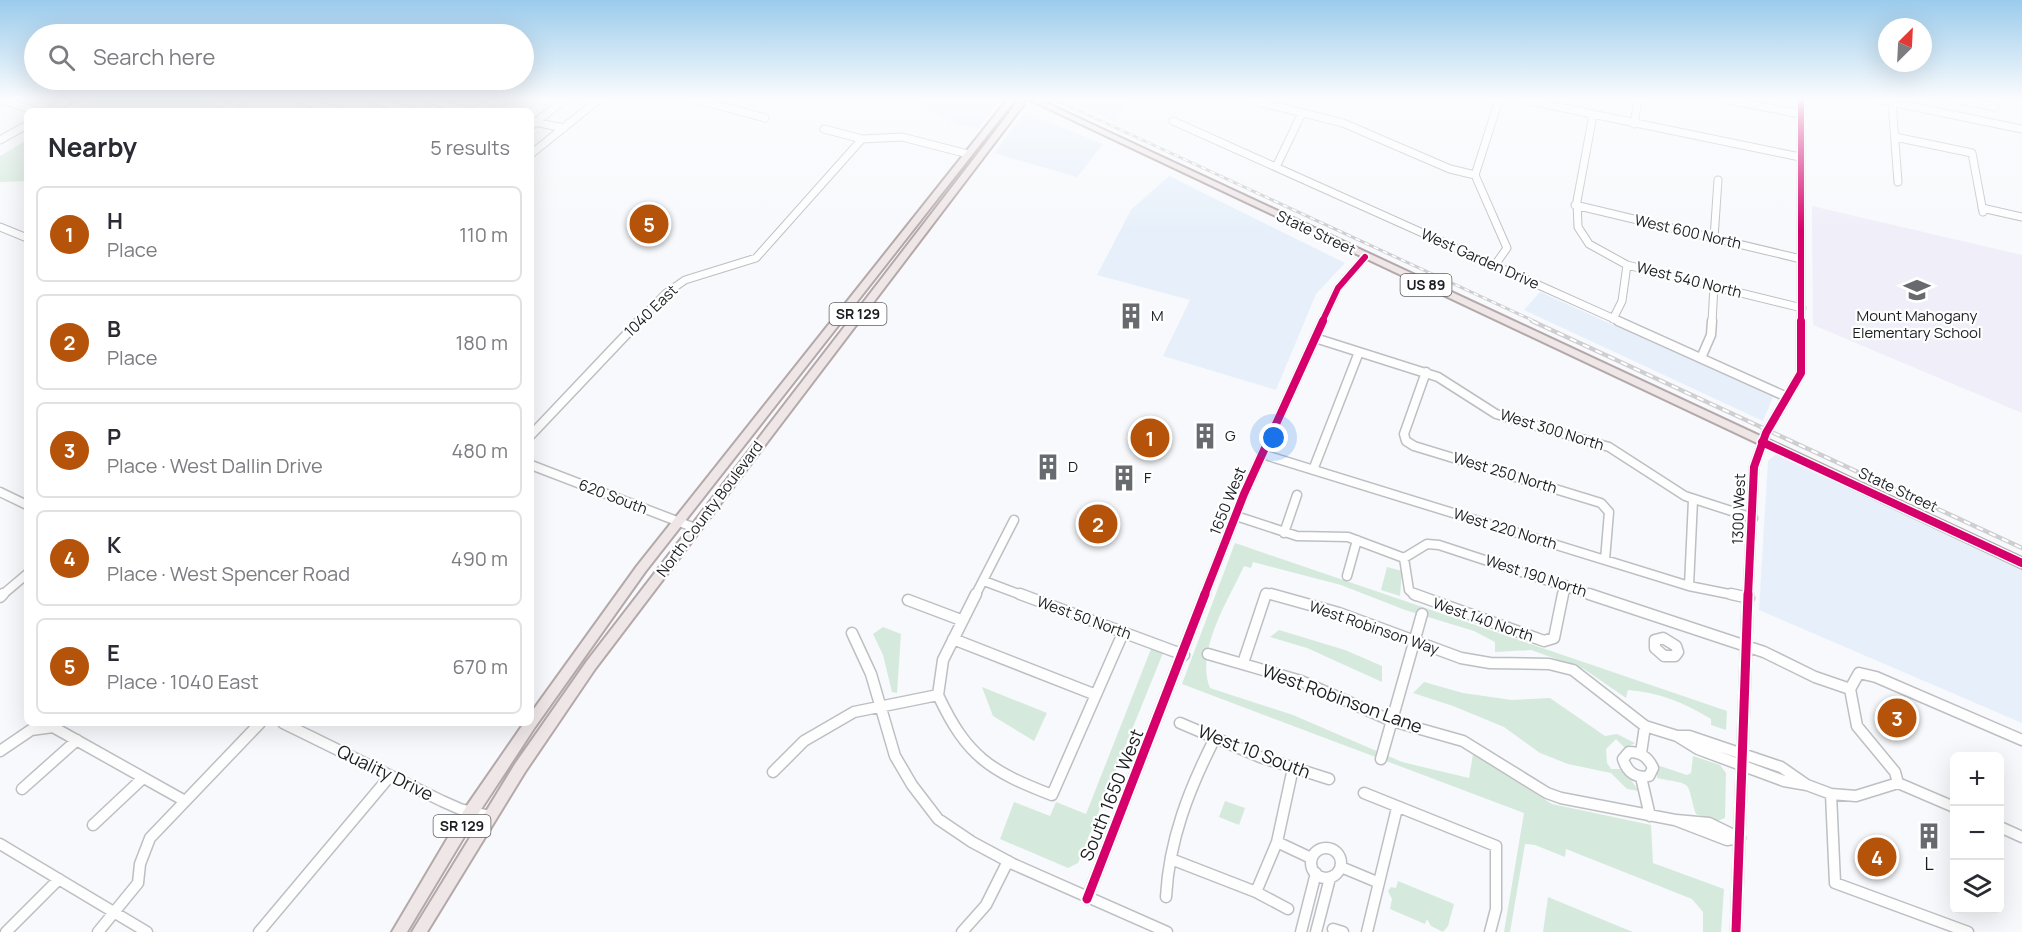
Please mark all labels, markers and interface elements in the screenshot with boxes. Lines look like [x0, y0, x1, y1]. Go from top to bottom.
north arrow [1878, 18, 1932, 72]
search box [24, 24, 534, 90]
icon: search [45, 41, 78, 74]
text: Search here [93, 42, 215, 72]
text: Nearby [48, 129, 137, 165]
text: 5 results [430, 134, 510, 161]
pin: 5 [630, 202, 668, 246]
street label: State Street [1273, 205, 1359, 260]
text: H [107, 206, 123, 236]
street label: West 600 North [1633, 209, 1744, 254]
text: 1 [65, 221, 74, 248]
text: 110 m [459, 221, 508, 248]
street label: West Garden Drive [1418, 223, 1543, 294]
text: Place [107, 236, 157, 263]
street label: West 540 North [1634, 256, 1744, 303]
road number: US 89 [1400, 274, 1452, 296]
school or university icon: Mount Mahogany Elementary School [1902, 275, 1932, 305]
street label: 1040 East [619, 280, 682, 341]
building icon: M [1116, 301, 1146, 331]
road number: SR 129 [830, 303, 886, 325]
place label: M [1151, 305, 1164, 326]
place label: Mount Mahogany Elementary School [1853, 305, 1981, 343]
text: B [107, 314, 121, 344]
text: 2 [64, 329, 75, 356]
text: 180 m [455, 329, 508, 356]
text: Place [107, 344, 157, 371]
street label: West 300 North [1498, 404, 1607, 455]
pin: 1 [1130, 416, 1170, 460]
building icon: G [1190, 421, 1220, 451]
text: P [107, 422, 121, 452]
your location [1259, 423, 1288, 452]
place label: G [1225, 425, 1236, 446]
street label: North County Boulevard [652, 436, 768, 581]
text: 3 [64, 437, 75, 464]
text: 480 m [451, 437, 508, 464]
street label: West 250 North [1451, 447, 1560, 498]
text: Place · West Dallin Drive [107, 452, 323, 479]
building icon: D [1033, 452, 1063, 482]
place label: D [1068, 456, 1078, 477]
street label: State Street [1855, 462, 1941, 517]
building icon: F [1109, 463, 1139, 493]
street label: 1650 West [1204, 464, 1251, 538]
place label: F [1144, 467, 1152, 488]
street label: 1300 West [1727, 473, 1750, 545]
street label: 620 South [576, 474, 651, 519]
pin: 2 [1078, 502, 1118, 546]
street label: West 220 North [1451, 503, 1560, 554]
text: K [107, 530, 121, 560]
text: 4 [63, 545, 76, 572]
text: 490 m [451, 545, 508, 572]
street label: West 190 North [1483, 549, 1590, 602]
text: Place · West Spencer Road [107, 560, 350, 587]
street label: West 50 North [1034, 591, 1134, 644]
street label: West 140 North [1430, 592, 1536, 647]
street label: West Robinson Way [1306, 595, 1442, 660]
text: E [107, 638, 120, 668]
text: 5 [64, 653, 75, 680]
text: 670 m [452, 653, 508, 680]
street label: West Robinson Lane [1259, 658, 1426, 738]
text: Place · 1040 East [107, 668, 259, 695]
pin: 3 [1878, 696, 1916, 740]
street label: West 10 South [1195, 719, 1314, 783]
street label: South 1650 West [1074, 725, 1148, 864]
street label: Quality Drive [333, 738, 438, 806]
map controls [1950, 752, 2004, 914]
button: + [1950, 752, 2004, 806]
button: − [1950, 806, 2004, 860]
road number: SR 129 [434, 815, 490, 837]
building icon: L [1914, 821, 1944, 851]
pin: 4 [1858, 834, 1896, 880]
place label: L [1924, 851, 1934, 875]
button: layers [1950, 860, 2004, 914]

